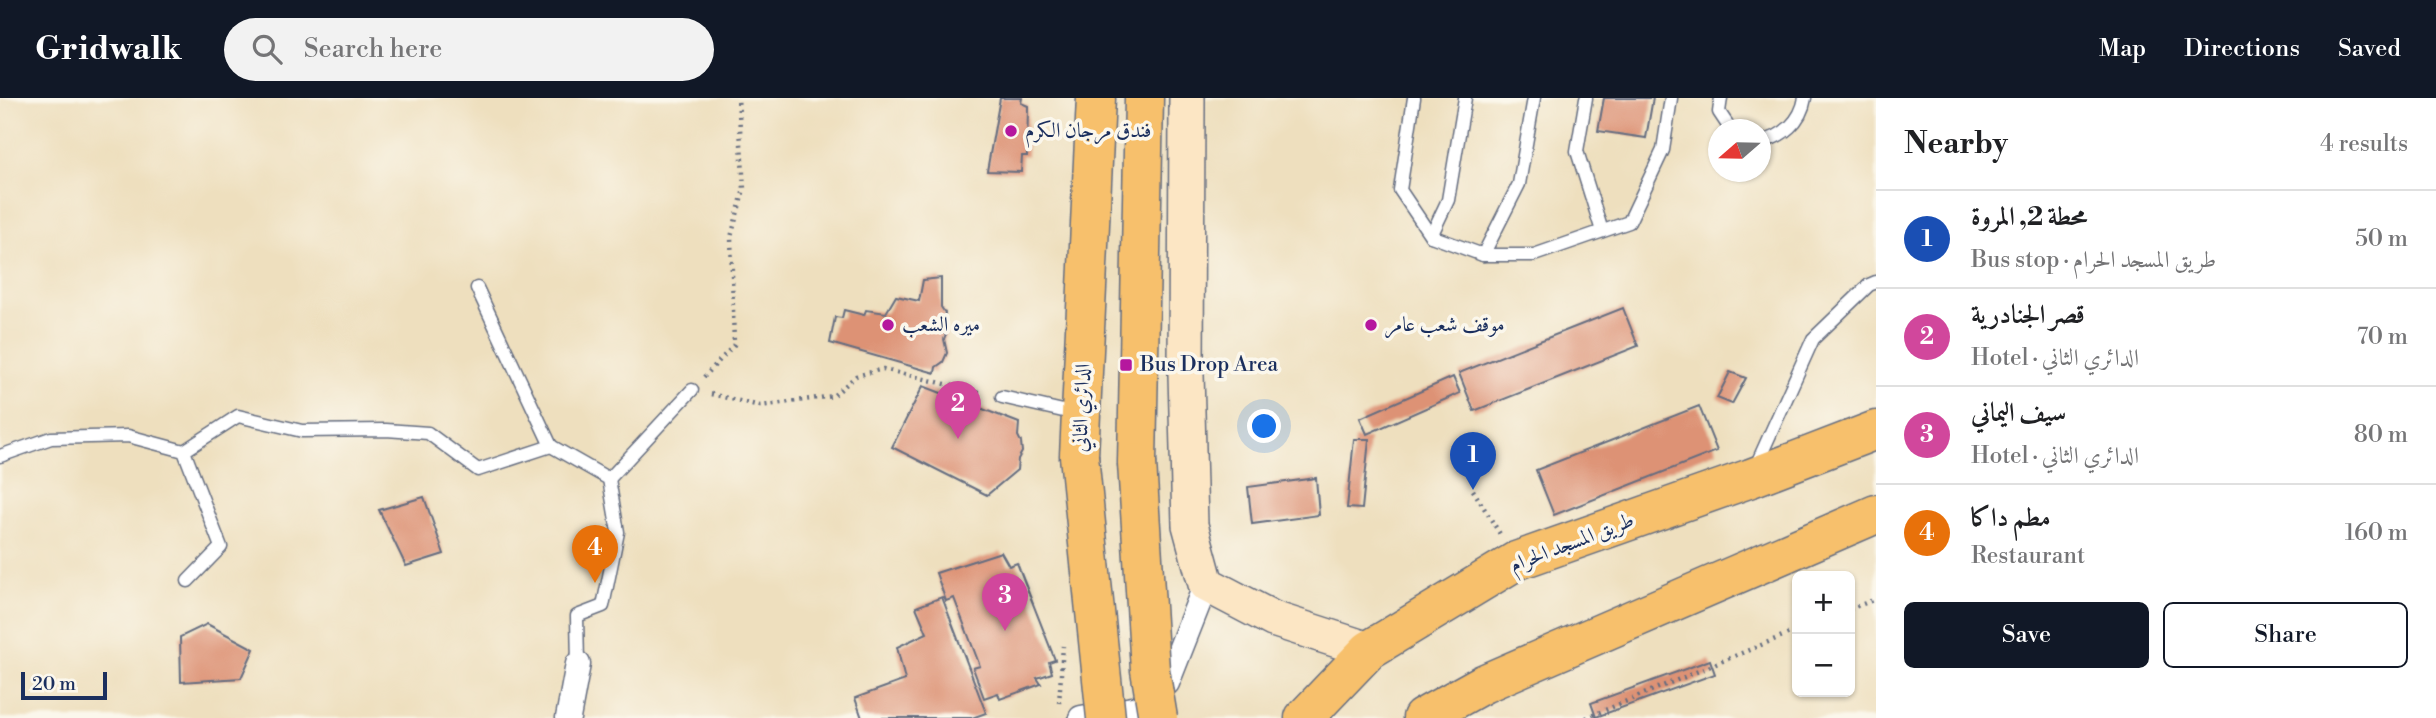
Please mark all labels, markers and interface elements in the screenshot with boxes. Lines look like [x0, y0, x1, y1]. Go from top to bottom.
search box [224, 18, 714, 81]
text: Gridwalk [35, 29, 182, 70]
icon: search [248, 30, 286, 68]
text: Search here [304, 33, 442, 65]
text: Map [2099, 34, 2146, 64]
text: Directions [2184, 34, 2300, 64]
text: Saved [2338, 34, 2401, 64]
place label: فندق مرجان الكرم [1025, 118, 1152, 148]
north arrow [1708, 119, 1771, 182]
marker: فندق مرجان الكرم [1003, 123, 1019, 139]
text: Nearby [1904, 125, 2008, 163]
text: 4 results [2320, 130, 2408, 158]
text: محطة 2, المروة [1971, 201, 2087, 233]
text: 1 [1921, 225, 1933, 253]
text: 50 m [2355, 225, 2408, 253]
text: Bus stop · طريق المسجد الحرام [1971, 246, 2216, 274]
text: قصر الجنادرية [1971, 299, 2085, 331]
place label: ميره الشعب [902, 312, 980, 338]
place label: موقف شعب عامر [1385, 312, 1505, 339]
marker: ميره الشعب [880, 317, 896, 333]
marker: موقف شعب عامر [1363, 317, 1379, 333]
text: 2 [1920, 323, 1934, 351]
text: 70 m [2357, 323, 2408, 351]
text: Hotel · الدائري الثاني [1971, 344, 2139, 372]
place label: Bus Drop Area [1139, 352, 1279, 378]
marker: Bus Drop Area [1118, 357, 1134, 373]
street label: الدائري الثاني [1067, 363, 1100, 453]
pin: 2 [935, 381, 981, 439]
text: سيف اليماني [1971, 397, 2066, 429]
your location [1247, 409, 1281, 443]
text: 3 [1920, 421, 1934, 449]
text: 80 m [2354, 421, 2408, 449]
pin: 1 [1450, 432, 1496, 490]
text: Hotel · الدائري الثاني [1971, 442, 2139, 470]
text: مطم داكا [1971, 502, 2051, 534]
street label: طريق المسجد الحرام [1506, 507, 1639, 582]
text: 4 [1919, 519, 1935, 547]
text: 160 m [2345, 519, 2408, 547]
pin: 4 [572, 525, 618, 583]
text: Restaurant [1971, 542, 2085, 570]
map controls [1792, 571, 1855, 697]
button: + [1792, 571, 1855, 634]
pin: 3 [982, 573, 1028, 631]
button: Save [1904, 602, 2149, 668]
button: Share [2163, 602, 2408, 668]
button: − [1792, 634, 1855, 697]
scale bar [21, 669, 107, 701]
text: 20 m [32, 672, 76, 696]

